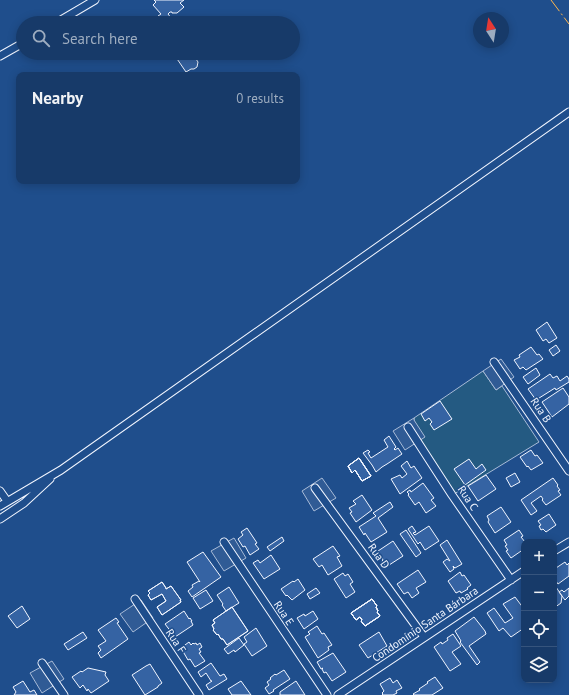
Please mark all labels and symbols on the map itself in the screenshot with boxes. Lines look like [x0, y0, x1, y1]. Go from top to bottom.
north arrow [473, 12, 509, 48]
street label: Rua B [528, 395, 554, 425]
street label: Rua C [455, 483, 481, 513]
street label: Rua D [365, 541, 393, 571]
street label: Condomínio Santa Bárbara [369, 583, 481, 665]
street label: Rua E [271, 598, 297, 628]
street label: Rua F [163, 626, 189, 656]

